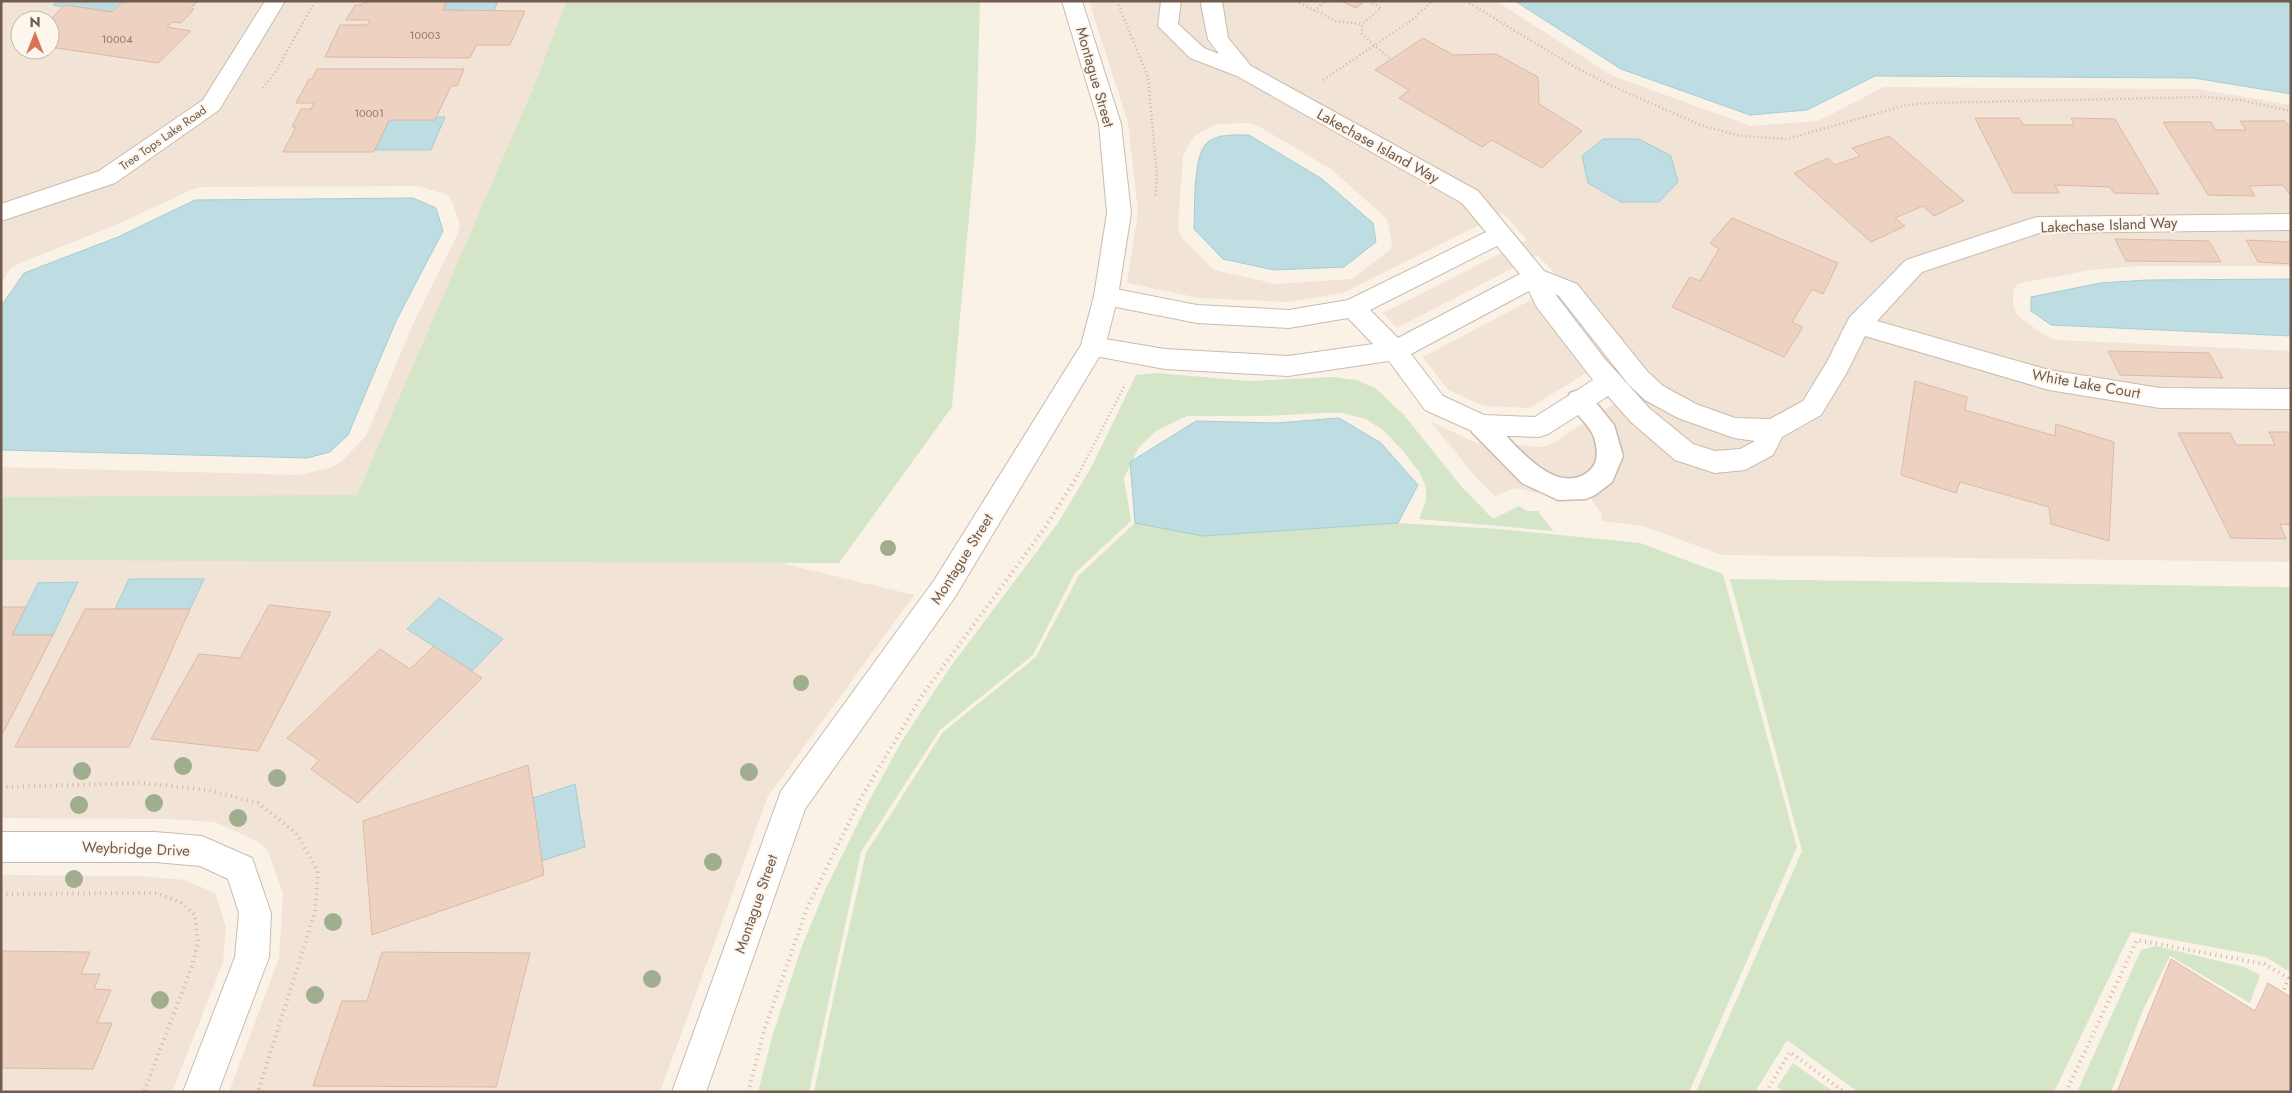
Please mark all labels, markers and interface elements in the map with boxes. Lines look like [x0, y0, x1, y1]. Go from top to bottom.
north arrow [10, 10, 60, 60]
text: N [29, 12, 41, 32]
street label: Montague Street [1070, 24, 1120, 130]
house number: 10003 [410, 27, 440, 43]
house number: 10004 [101, 31, 133, 47]
street label: Tree Tops Lake Road [116, 101, 210, 175]
street label: Lakechase Island Way [1313, 103, 1444, 189]
house number: 10001 [354, 105, 384, 121]
street label: Lakechase Island Way [2040, 212, 2178, 238]
street label: White Lake Court [2030, 364, 2143, 404]
street label: Montague Street [925, 509, 999, 609]
street label: Weybridge Drive [82, 836, 191, 862]
street label: Montague Street [729, 851, 783, 957]

